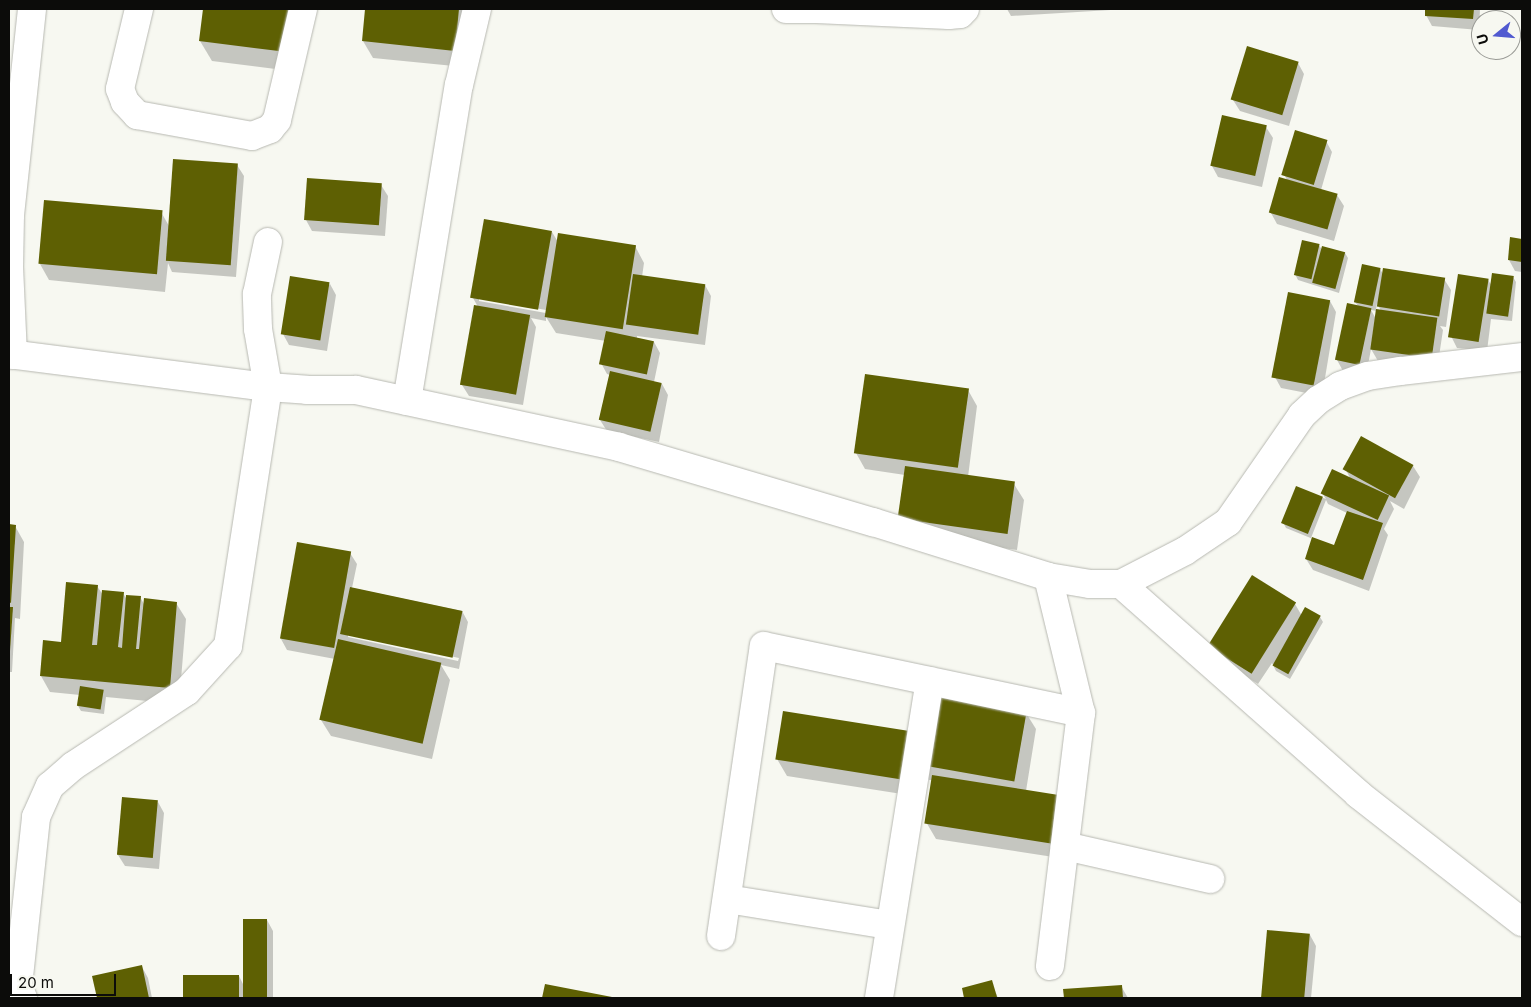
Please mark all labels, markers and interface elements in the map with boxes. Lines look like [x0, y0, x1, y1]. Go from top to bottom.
north arrow [1471, 10, 1521, 60]
text: U [1473, 32, 1492, 47]
scale bar [12, 964, 119, 996]
text: 20 m [18, 973, 54, 992]

